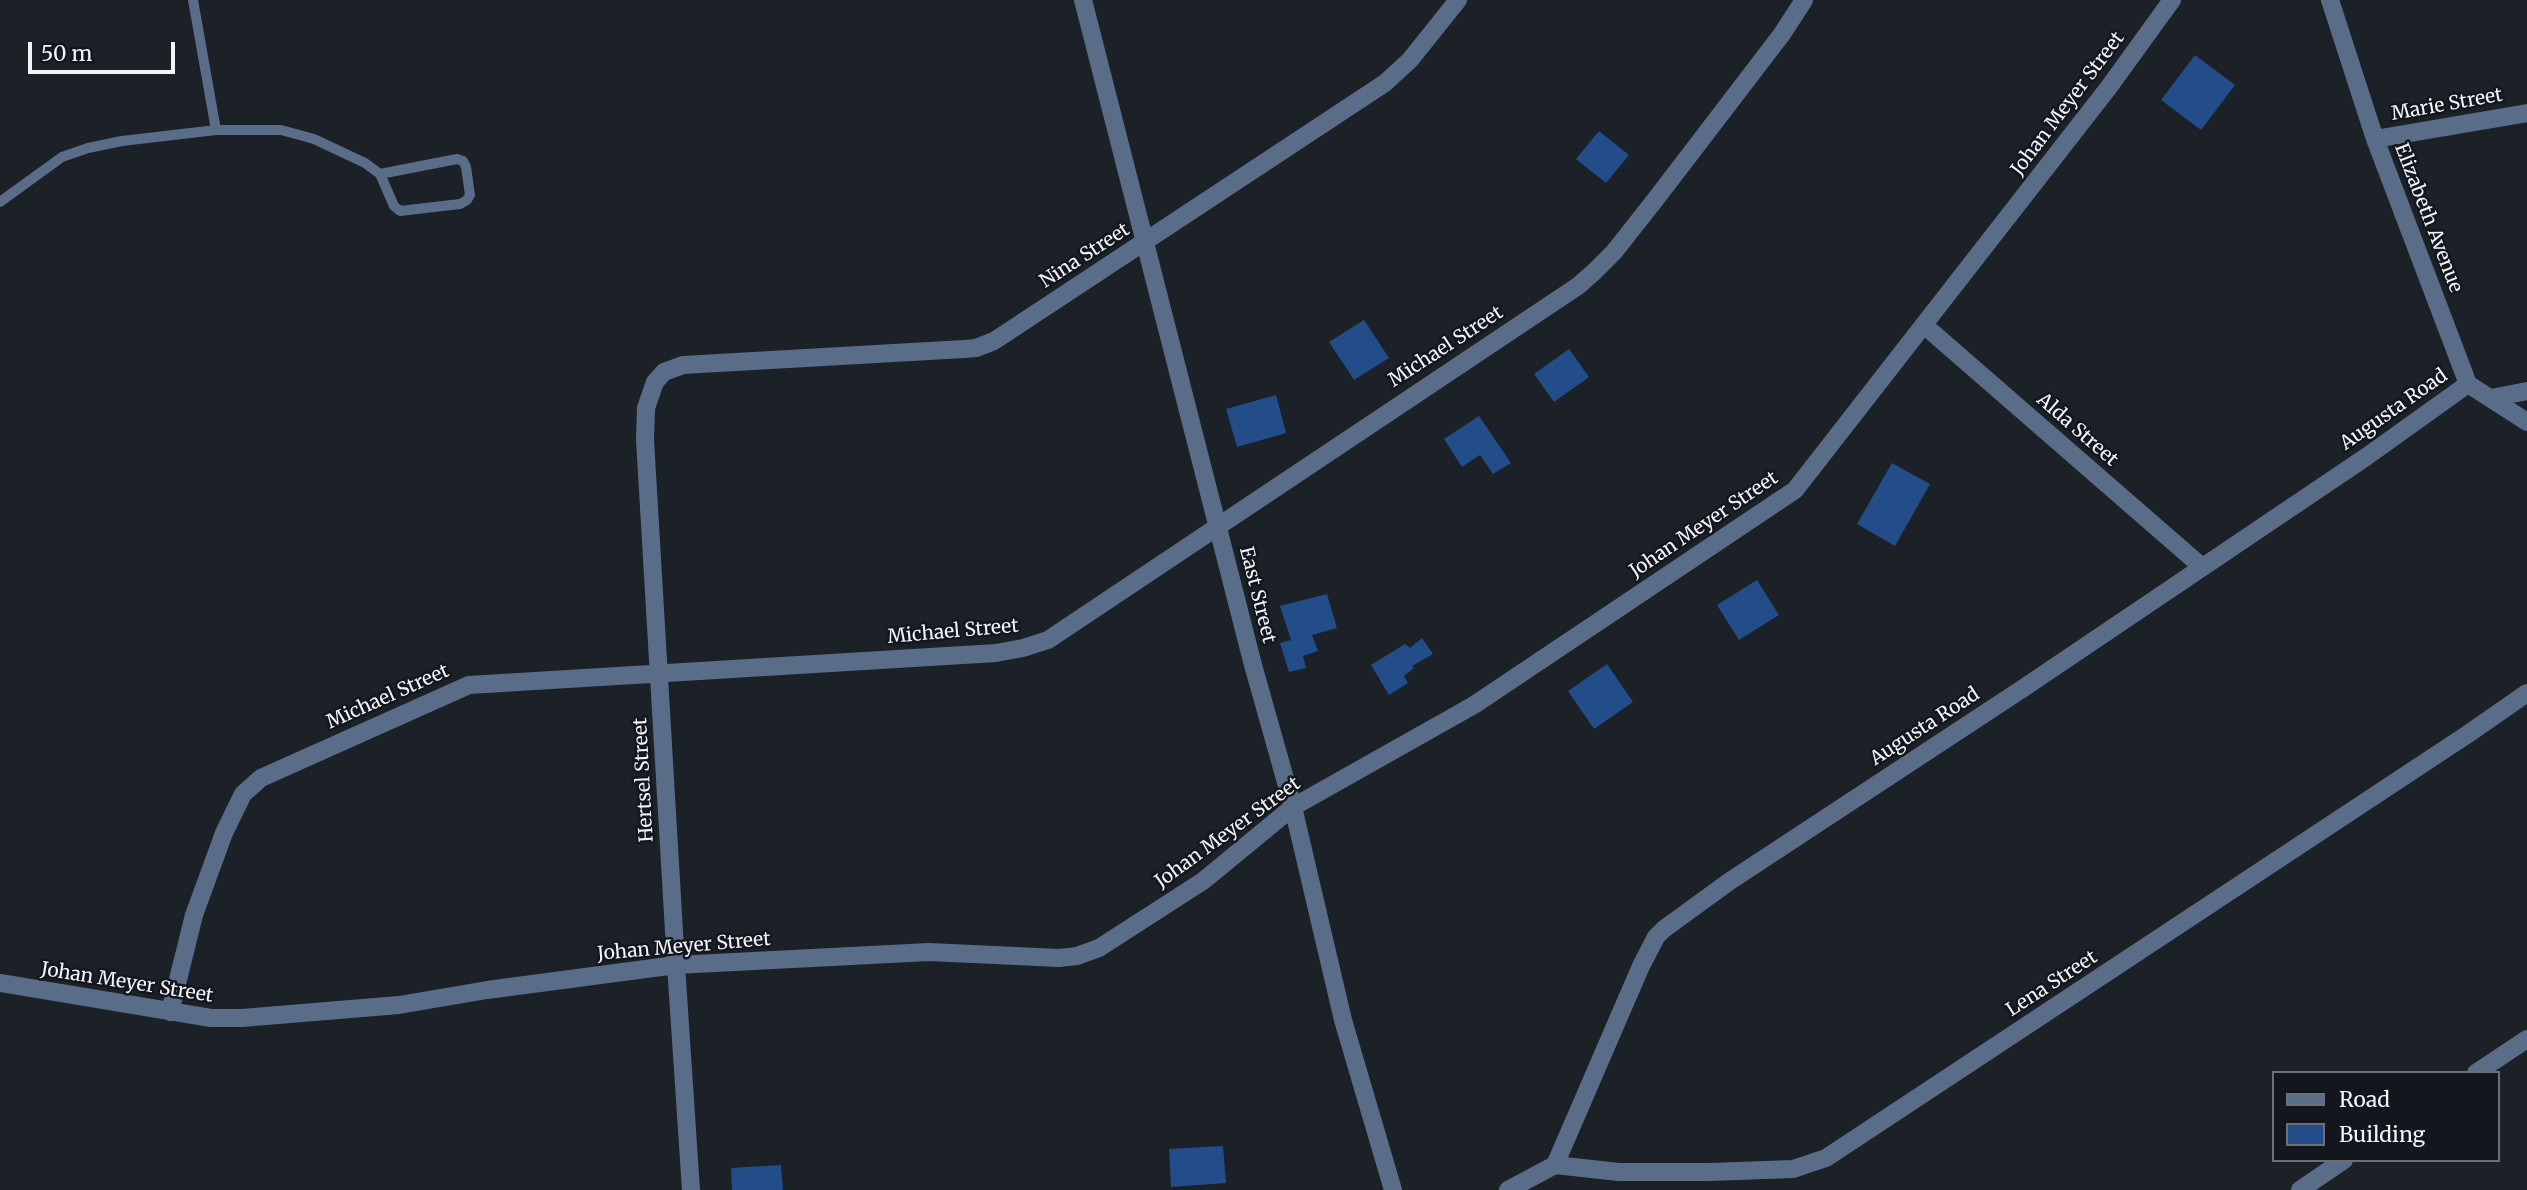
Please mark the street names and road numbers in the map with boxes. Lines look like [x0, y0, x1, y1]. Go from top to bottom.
street label: Johan Meyer Street [2007, 28, 2129, 180]
street label: Marie Street [2390, 84, 2504, 126]
street label: Elizabeth Avenue [2389, 140, 2467, 296]
street label: Nina Street [1036, 219, 1134, 293]
street label: Michael Street [1385, 302, 1507, 392]
street label: Augusta Road [2336, 365, 2452, 455]
street label: Alda Street [2032, 389, 2122, 471]
street label: Johan Meyer Street [1626, 467, 1782, 583]
street label: East Street [1234, 544, 1280, 646]
street label: Michael Street [886, 615, 1020, 649]
street label: Michael Street [323, 660, 453, 734]
street label: Augusta Road [1866, 683, 1984, 771]
street label: Hertsel Street [629, 717, 659, 843]
street label: Johan Meyer Street [1151, 773, 1305, 893]
street label: Johan Meyer Street [596, 928, 772, 966]
street label: Lena Street [2002, 946, 2102, 1022]
street label: Johan Meyer Street [39, 958, 215, 1008]

